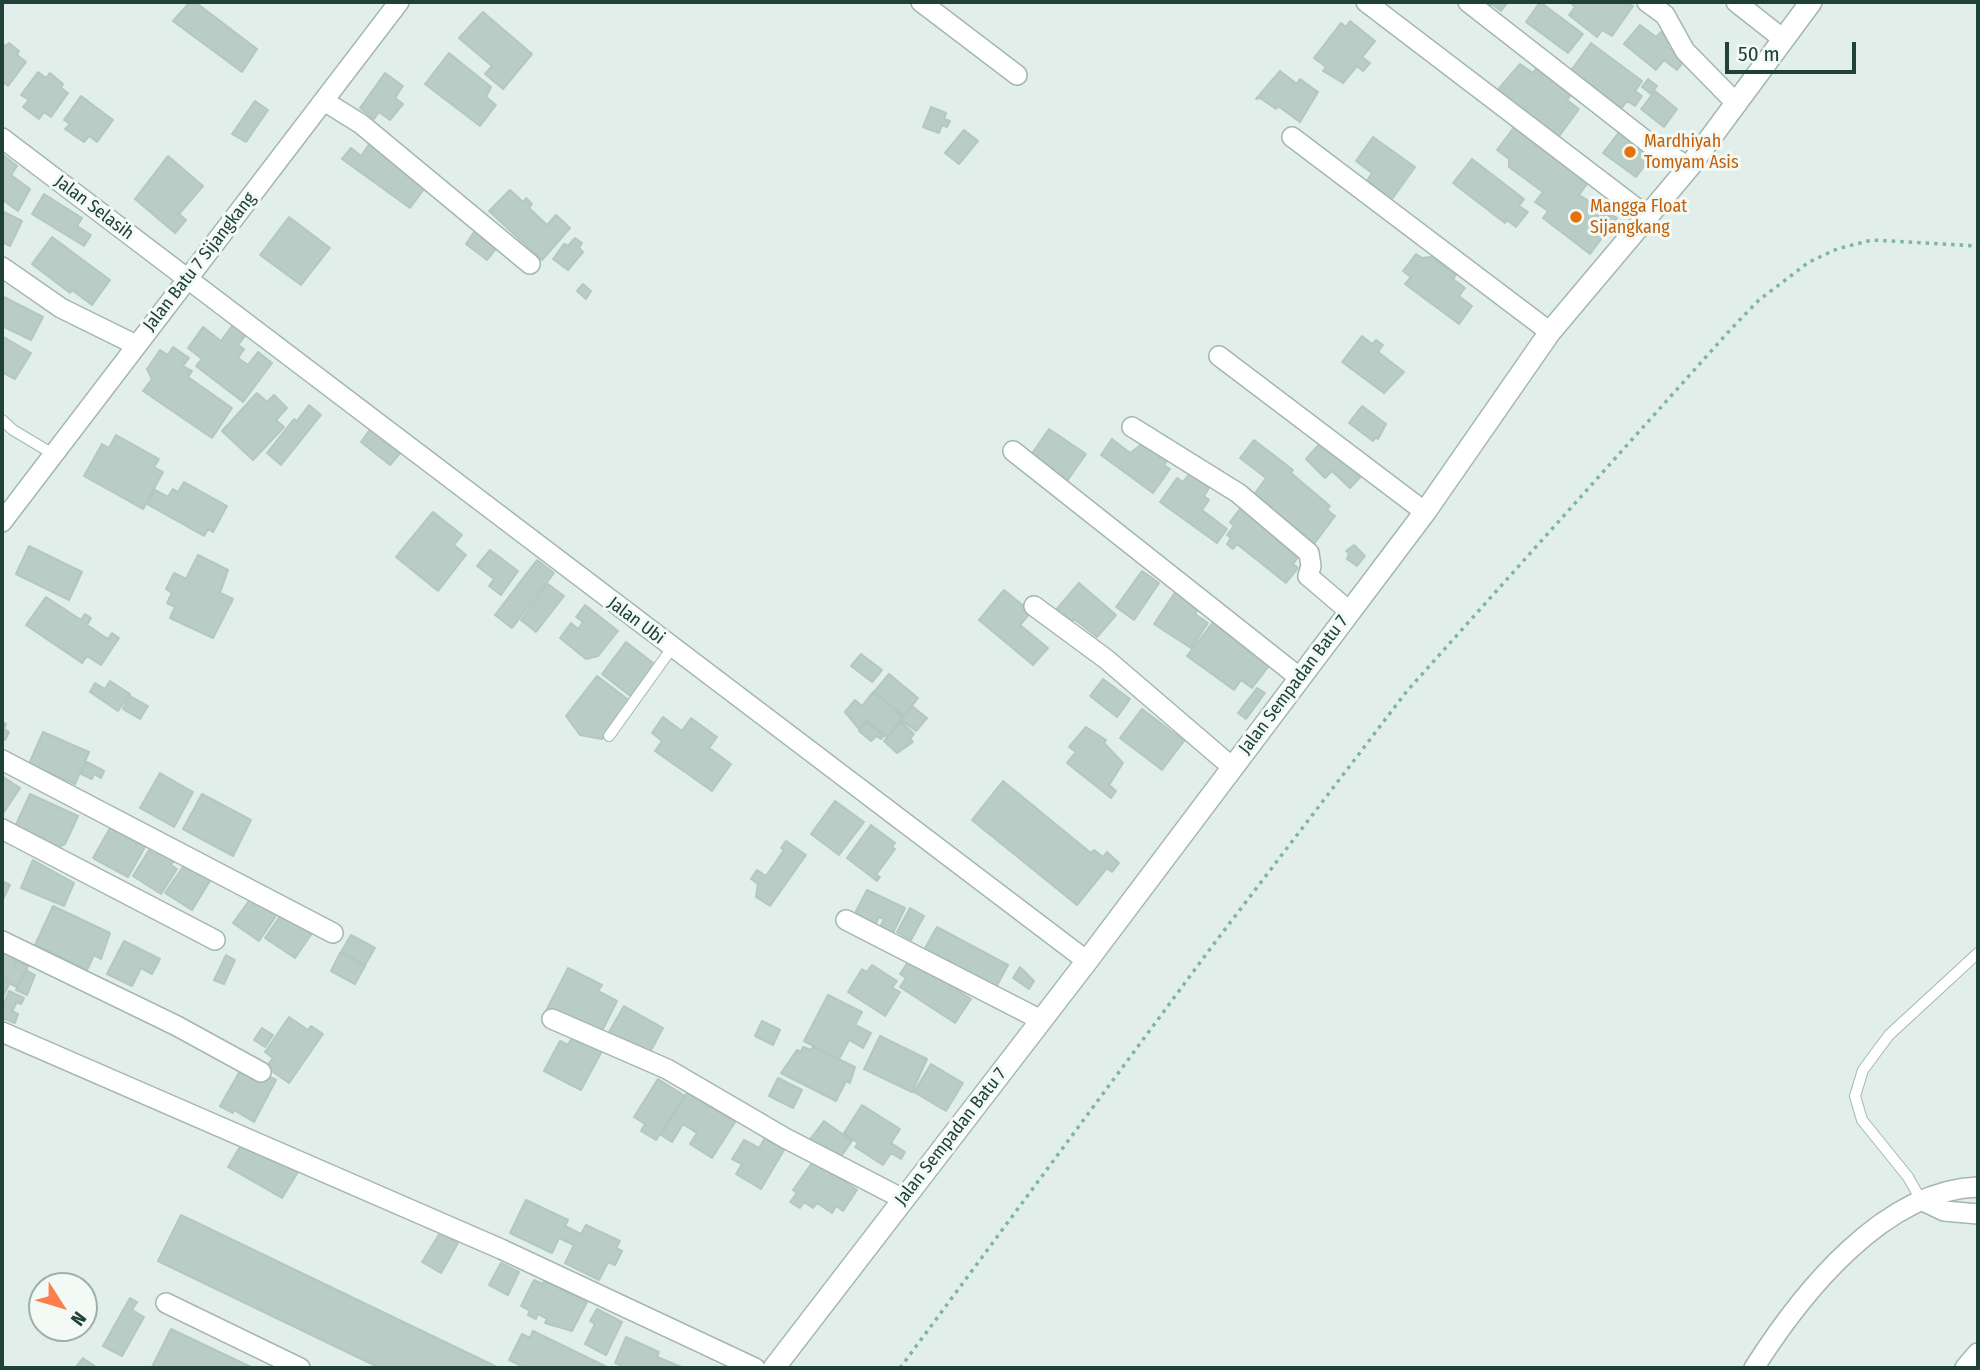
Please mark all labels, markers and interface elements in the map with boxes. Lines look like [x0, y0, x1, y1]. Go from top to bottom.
scale bar [1728, 28, 1859, 72]
text: 50 m [1738, 41, 1780, 67]
place label: Mardhiyah Tomyam Asis [1644, 131, 1739, 174]
marker: Mardhiyah Tomyam Asis [1622, 144, 1638, 160]
street label: Jalan Selasih [50, 171, 138, 245]
street label: Jalan Batu 7 Sijangkang [139, 188, 261, 336]
place label: Mangga Float Sijangkang [1590, 196, 1687, 238]
marker: Mangga Float Sijangkang [1568, 209, 1584, 225]
street label: Jalan Ubi [603, 593, 669, 649]
street label: Jalan Sempadan Batu 7 [1235, 611, 1353, 759]
street label: Jalan Sempadan Batu 7 [891, 1064, 1011, 1210]
north arrow [28, 1272, 98, 1342]
text: N [66, 1307, 91, 1330]

